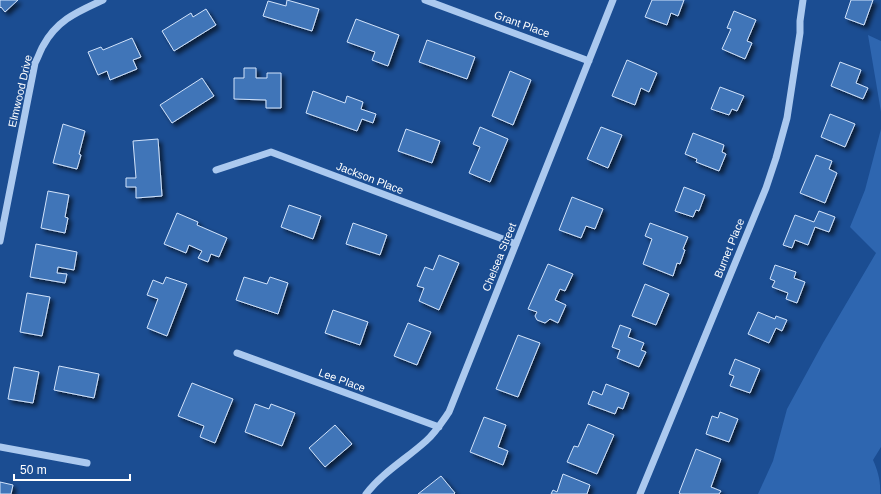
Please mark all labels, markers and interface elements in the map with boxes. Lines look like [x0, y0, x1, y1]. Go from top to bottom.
street label: Grant Place [493, 8, 551, 40]
street label: Elmwood Drive [6, 54, 34, 128]
street label: Jackson Place [335, 160, 405, 196]
street label: Burnet Place [712, 217, 746, 279]
street label: Chelsea Street [480, 221, 518, 293]
street label: Lee Place [317, 366, 367, 394]
scale bar [14, 456, 130, 482]
text: 50 m [20, 463, 47, 477]

